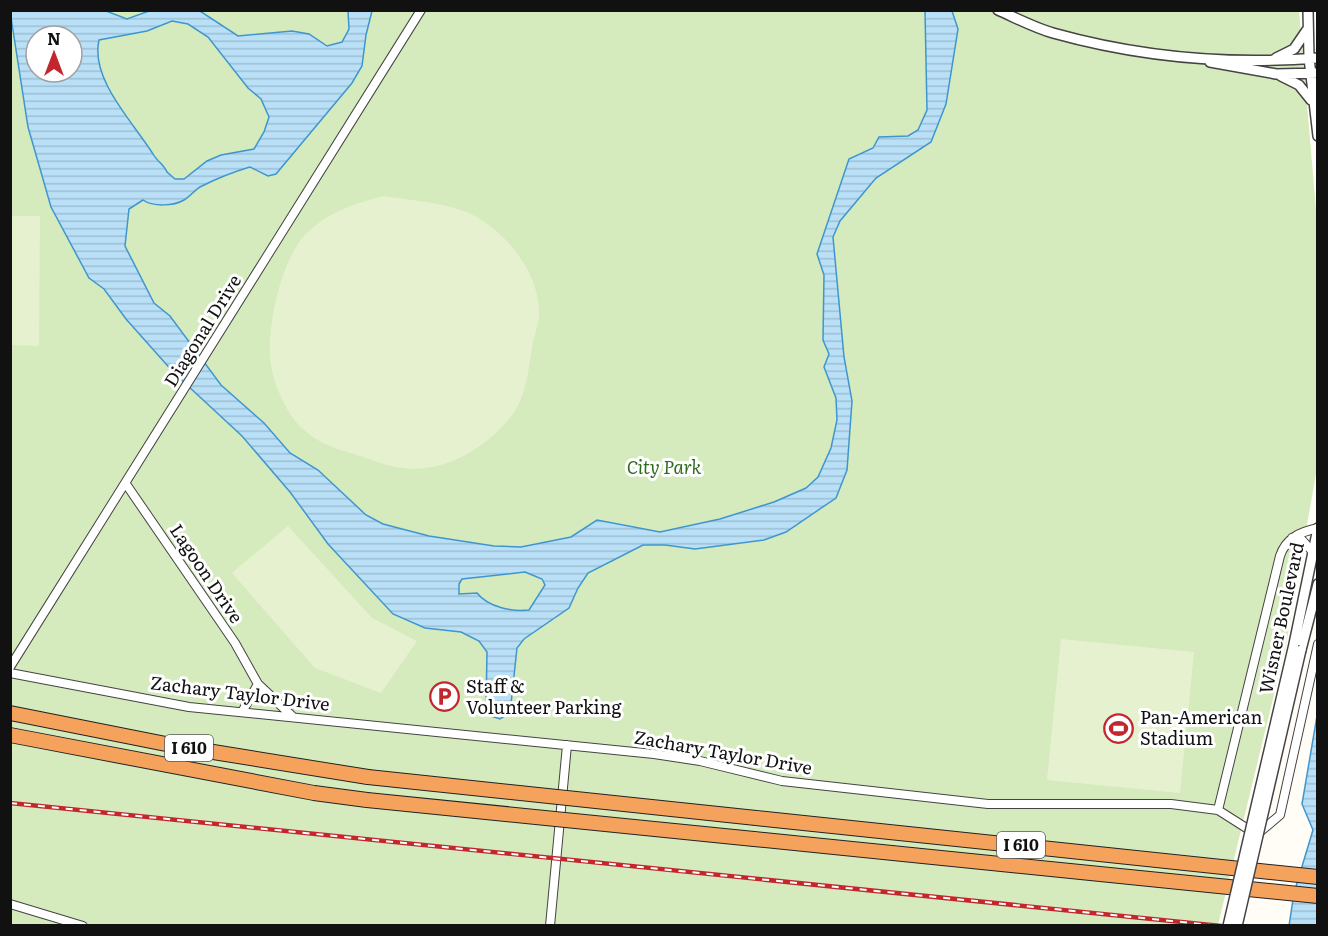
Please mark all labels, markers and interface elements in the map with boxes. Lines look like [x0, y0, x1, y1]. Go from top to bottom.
north arrow [24, 24, 84, 84]
text: N [47, 26, 61, 50]
street label: Diagonal Drive [156, 269, 247, 392]
park label: City Park [627, 453, 701, 480]
street label: Lagoon Drive [164, 518, 250, 628]
street label: Wisner Boulevard [1251, 539, 1310, 696]
street label: Zachary Taylor Drive [149, 668, 331, 717]
place label: Staff & Volunteer Parking [466, 672, 623, 720]
parking icon: Staff & Volunteer Parking [429, 681, 461, 713]
place label: Pan-American Stadium [1140, 703, 1263, 751]
sports icon: Pan-American Stadium [1103, 712, 1135, 744]
street label: Zachary Taylor Drive [632, 723, 814, 780]
road number: I 610 [165, 735, 213, 761]
road number: I 610 [997, 832, 1045, 858]

